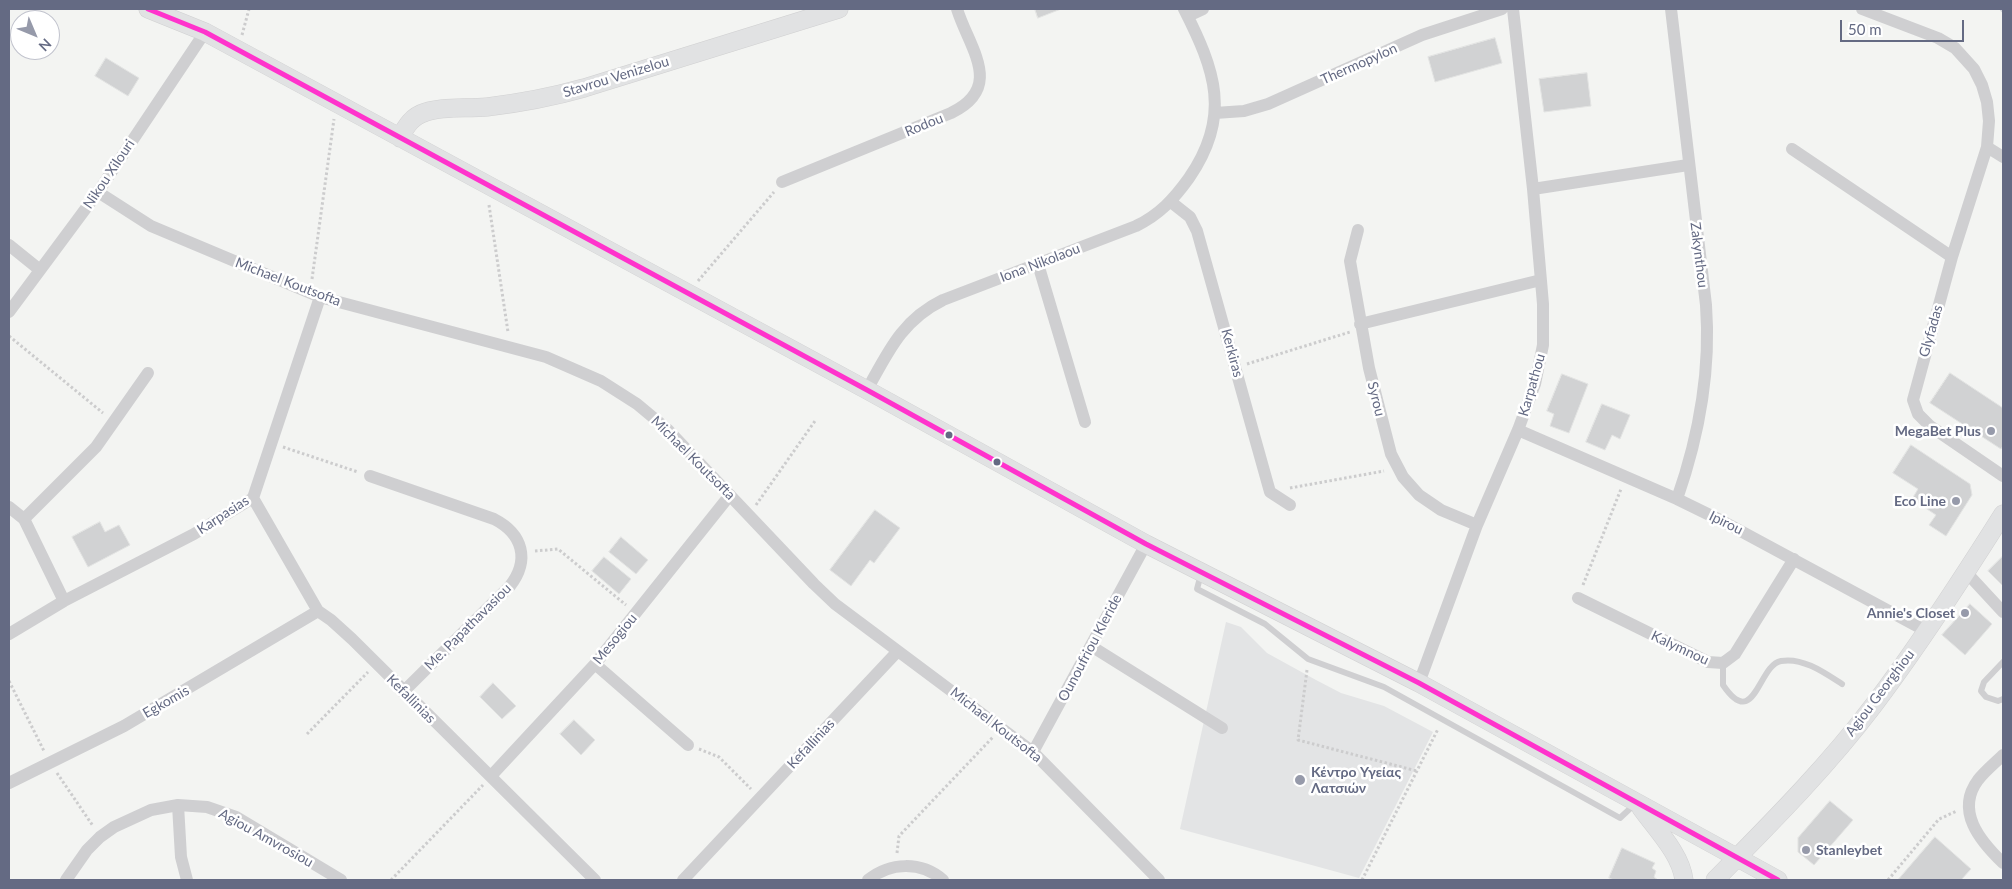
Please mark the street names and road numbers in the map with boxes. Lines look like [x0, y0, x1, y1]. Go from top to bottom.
street label: Thermopylon [1318, 40, 1400, 88]
street label: Stavrou Venizelou [561, 53, 671, 101]
street label: Rodou [902, 110, 946, 140]
street label: Nikou Xilouri [80, 136, 138, 212]
street label: Zakynthou [1687, 221, 1711, 289]
street label: Iona Nikolaou [998, 240, 1082, 286]
street label: Michael Koutsofta [233, 254, 343, 310]
street label: Glyfadas [1916, 303, 1946, 359]
street label: Kerkiras [1217, 327, 1247, 379]
street label: Karpathou [1515, 352, 1549, 418]
street label: Syrou [1364, 380, 1388, 418]
street label: Michael Koutsofta [648, 413, 738, 503]
street label: Karpasias [194, 492, 252, 538]
street label: Ipirou [1706, 508, 1746, 538]
street label: Me. Papathavasiou [421, 580, 515, 674]
street label: Ounoufriou Kleride [1055, 592, 1125, 704]
street label: Mesogiou [589, 610, 641, 668]
street label: Kalymnou [1648, 627, 1712, 669]
street label: Agiou Georghiou [1842, 646, 1918, 740]
street label: Kefallinias [383, 671, 439, 727]
street label: Egkomis [140, 682, 192, 722]
street label: Michael Koutsofta [947, 684, 1045, 766]
street label: Kefallinias [784, 716, 838, 772]
street label: Agiou Amvrosiou [216, 805, 316, 871]

